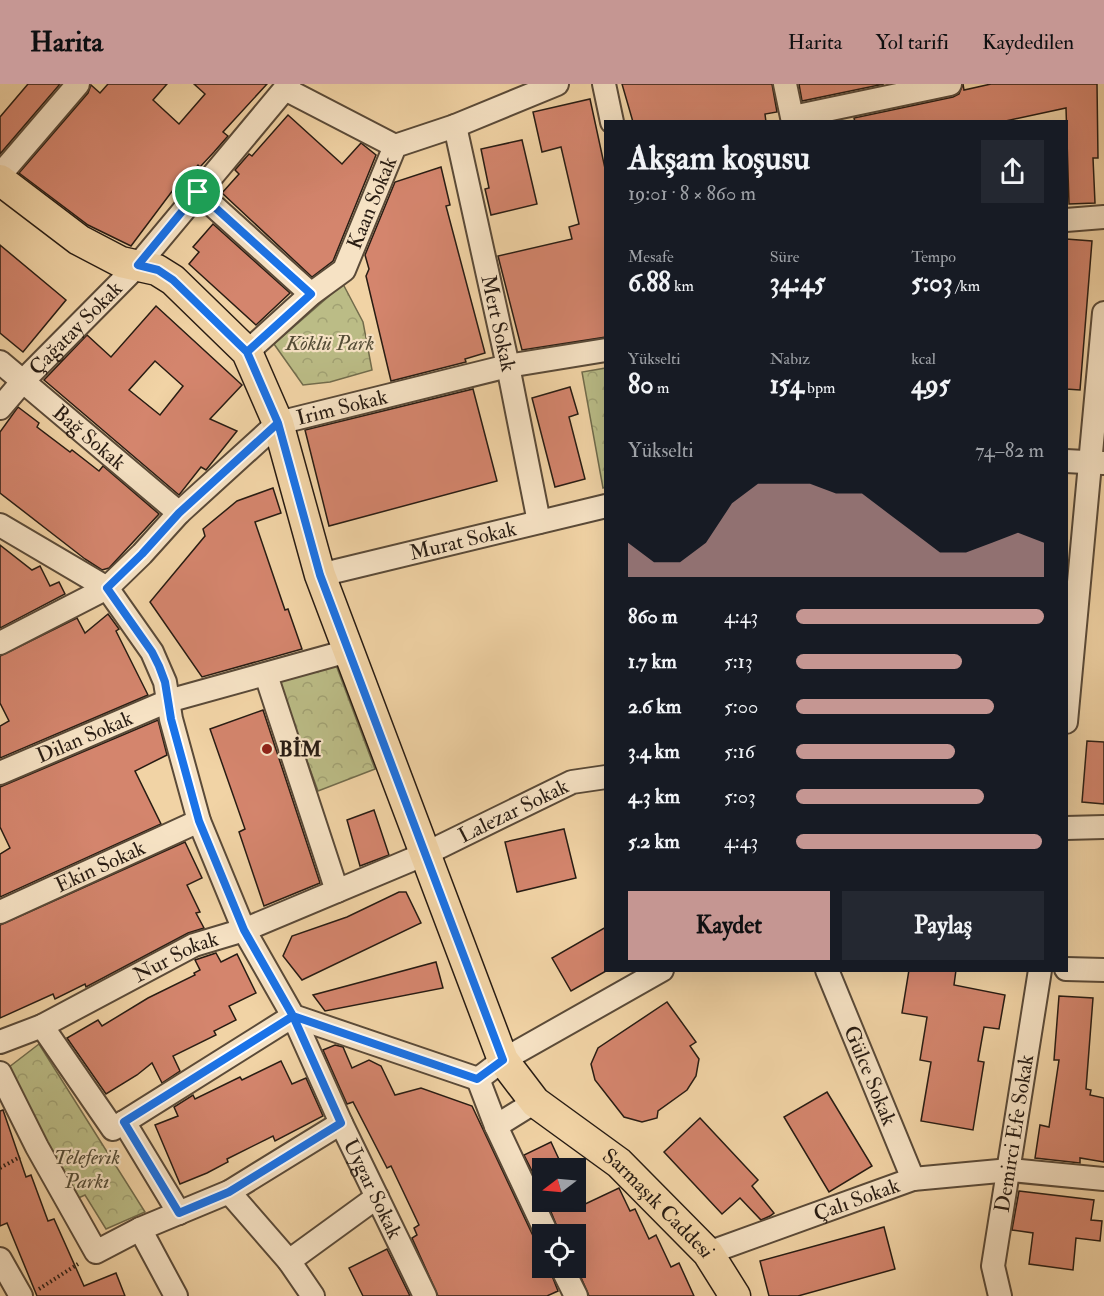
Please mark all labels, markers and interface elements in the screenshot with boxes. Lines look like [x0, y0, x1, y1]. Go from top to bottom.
text: Harita [30, 25, 103, 60]
text: Harita [788, 29, 842, 56]
text: Yol tarifi [875, 29, 949, 56]
text: Kaydedilen [982, 29, 1074, 56]
text: Akşam koşusu [628, 138, 810, 179]
button: share [981, 140, 1044, 203]
street label: Kaan Sokak [341, 153, 403, 253]
pin [172, 166, 223, 217]
icon: arrive [181, 175, 214, 208]
text: 19:01 · 8 × 860 m [628, 181, 756, 206]
text: Mesafe [628, 247, 674, 267]
text: Süre [770, 247, 799, 267]
text: Tempo [911, 247, 956, 267]
text: 6.88 [628, 267, 671, 299]
text: 34:45 [770, 267, 825, 299]
text: 5:03 [911, 267, 953, 299]
street label: Mert Sokak [474, 273, 522, 374]
street label: Çağatay Sokak [23, 276, 128, 381]
text: km [671, 276, 694, 296]
text: /km [953, 276, 980, 296]
park label: Köklü Park [284, 330, 375, 357]
text: Yükselti [628, 349, 680, 369]
text: Nabız [770, 349, 810, 369]
text: kcal [911, 349, 936, 369]
text: 80 [628, 369, 654, 401]
text: 154 [770, 369, 804, 401]
text: 495 [911, 369, 950, 401]
text: m [654, 378, 669, 398]
text: bpm [804, 378, 835, 398]
street label: Irim Sokak [294, 383, 390, 432]
street label: Bağ Sokak [47, 399, 131, 476]
text: Yükselti [628, 438, 694, 463]
text: 74–82 m [975, 438, 1044, 463]
street label: Murat Sokak [407, 515, 519, 567]
text: 860 m [628, 604, 677, 629]
text: 4:43 [724, 604, 758, 629]
text: 1.7 km [628, 649, 677, 674]
text: 5:13 [724, 649, 753, 674]
text: 2.6 km [628, 694, 681, 719]
text: 5:00 [724, 694, 758, 719]
street label: Dilan Sokak [32, 705, 137, 770]
place label: BİM [279, 736, 322, 763]
text: 3.4 km [628, 739, 680, 764]
text: 5:16 [724, 739, 755, 764]
marker: BİM [260, 742, 274, 756]
street label: Lalezar Sokak [454, 773, 573, 850]
text: 4.3 km [628, 784, 680, 809]
text: 5:03 [724, 784, 756, 809]
text: 5.2 km [628, 829, 680, 854]
text: 4:43 [724, 829, 758, 854]
street label: Ekin Sokak [51, 834, 150, 899]
button: Kaydet [628, 891, 830, 960]
button: Paylaş [842, 891, 1044, 960]
street label: Nur Sokak [129, 925, 222, 989]
street label: Gülce Sokak [837, 1022, 903, 1130]
street label: Demirci Efe Sokak [989, 1053, 1040, 1214]
street label: Uygar Sokak [337, 1135, 408, 1243]
street label: Sarmaşık Caddesi [597, 1142, 721, 1263]
park label: Teleferik Parkı [54, 1144, 120, 1195]
north arrow [532, 1158, 586, 1212]
map controls [532, 1158, 586, 1278]
street label: Çalı Sokak [810, 1172, 904, 1228]
button: locate [532, 1224, 586, 1278]

